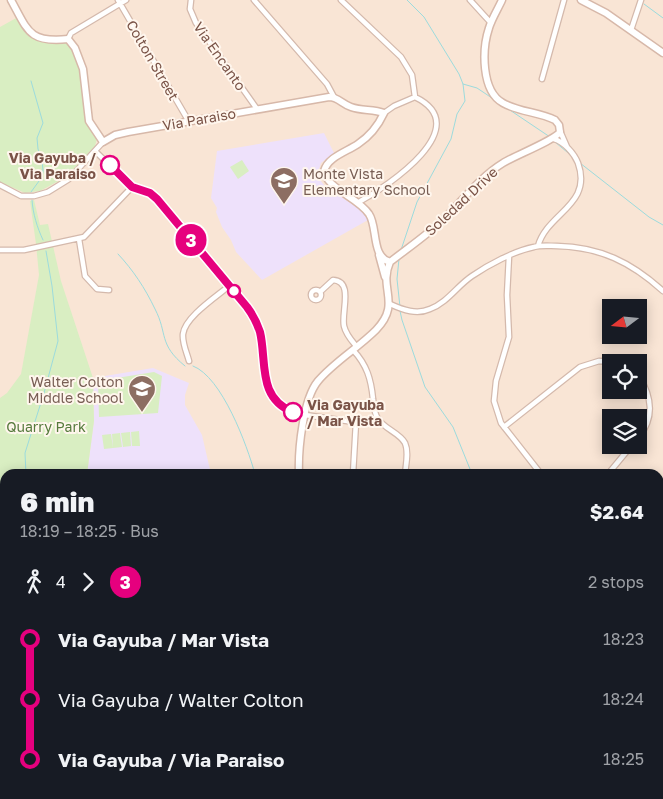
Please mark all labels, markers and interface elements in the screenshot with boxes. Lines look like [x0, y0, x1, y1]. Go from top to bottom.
street label: Colton Street [123, 17, 183, 103]
street label: Via Encanto [190, 18, 250, 94]
street label: Via Paraiso [161, 104, 237, 134]
place label: Via Gayuba / Via Paraiso [9, 149, 96, 182]
marker: Via Gayuba / Via Paraiso [100, 155, 120, 175]
street label: Soledad Drive [421, 163, 501, 239]
place label: Monte Vista Elementary School [303, 165, 430, 198]
school or university icon: Monte Vista Elementary School [269, 166, 299, 205]
line badge: 3 [175, 224, 207, 256]
text: 3 [186, 229, 196, 251]
unlabelled marker [227, 284, 241, 298]
north arrow [602, 299, 648, 344]
map controls [602, 299, 647, 454]
button: locate [602, 354, 647, 399]
place label: Walter Colton Middle School [28, 373, 123, 406]
school or university icon: Walter Colton Middle School [127, 374, 157, 413]
place label: Via Gayuba / Mar Vista [307, 396, 384, 429]
marker: Via Gayuba / Mar Vista [283, 402, 303, 422]
button: layers [602, 409, 647, 454]
park label: Quarry Park [6, 418, 86, 435]
text: 6 min [20, 485, 95, 518]
text: $2.64 [590, 500, 644, 523]
text: 18:19 – 18:25 · Bus [20, 521, 159, 541]
icon: walk [20, 568, 48, 596]
icon: forward [74, 568, 102, 596]
text: 3 [120, 571, 131, 593]
text: 4 [56, 572, 66, 592]
text: 2 stops [588, 572, 644, 592]
text: Via Gayuba / Mar Vista [58, 628, 269, 651]
text: 18:23 [603, 629, 644, 649]
text: Via Gayuba / Walter Colton [58, 688, 304, 711]
text: 18:24 [603, 689, 644, 709]
text: Via Gayuba / Via Paraiso [58, 748, 285, 771]
text: 18:25 [603, 749, 644, 769]

